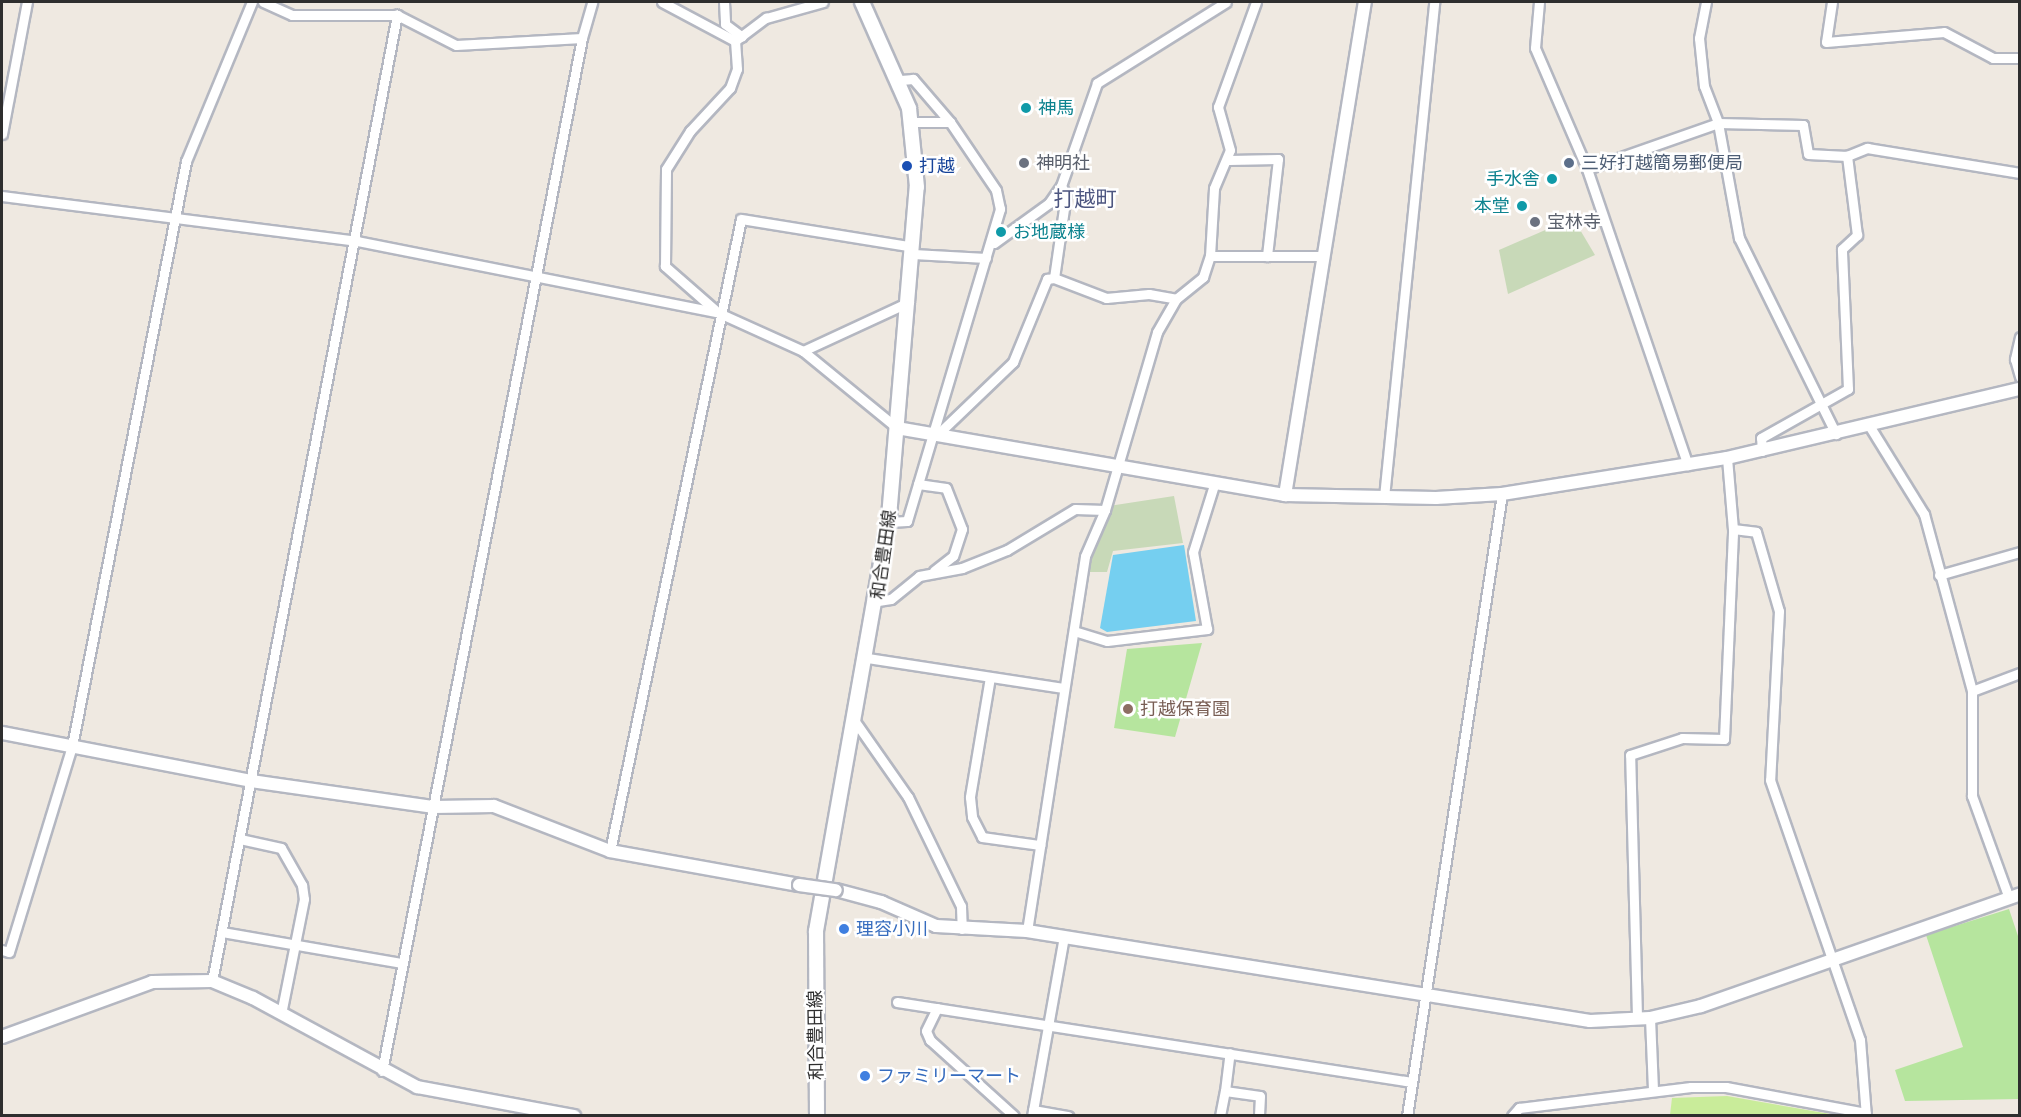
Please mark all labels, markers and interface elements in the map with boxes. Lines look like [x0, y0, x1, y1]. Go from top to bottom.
place label: 神馬 [1038, 97, 1074, 119]
marker: 神馬 [1019, 101, 1033, 115]
place label: 神明社 [1036, 152, 1090, 174]
place label: 三好打越簡易郵便局 [1581, 152, 1743, 174]
place label: 打越 [919, 155, 955, 177]
marker: 神明社 [1017, 156, 1031, 170]
marker: 三好打越簡易郵便局 [1562, 156, 1576, 170]
marker: 打越 [900, 159, 914, 173]
place label: 手水舎 [1486, 168, 1540, 190]
marker: 手水舎 [1545, 172, 1559, 186]
district label: 打越町 [1054, 186, 1116, 212]
place label: 本堂 [1474, 195, 1510, 217]
marker: 本堂 [1515, 199, 1529, 213]
place label: 宝林寺 [1547, 211, 1601, 233]
marker: 宝林寺 [1528, 215, 1542, 229]
place label: お地蔵様 [1013, 221, 1085, 243]
marker: お地蔵様 [994, 225, 1008, 239]
street label: 和合豊田線 [867, 509, 901, 601]
place label: 打越保育園 [1140, 698, 1230, 720]
marker: 打越保育園 [1121, 702, 1135, 716]
place label: 理容小川 [856, 918, 928, 940]
marker: 理容小川 [837, 922, 851, 936]
street label: 和合豊田線 [804, 990, 828, 1080]
place label: ファミリーマート [877, 1065, 1021, 1087]
marker: ファミリーマート [858, 1069, 872, 1083]

